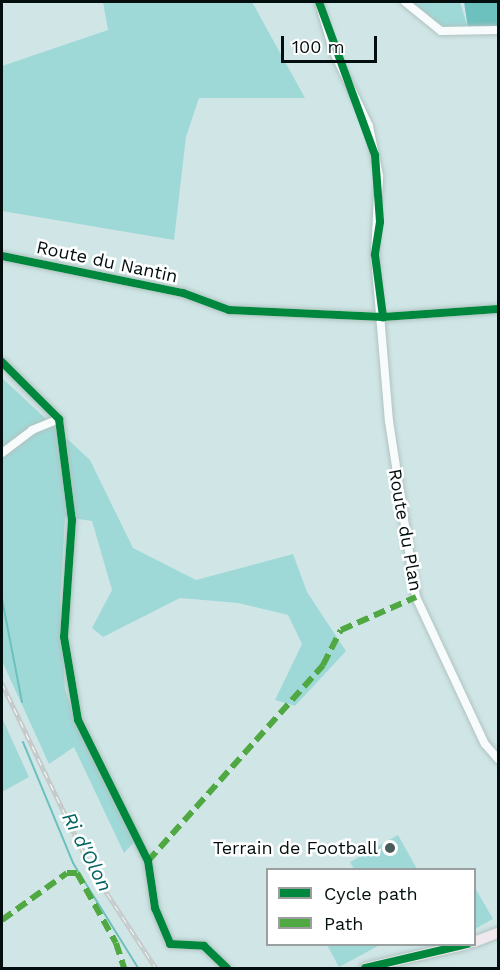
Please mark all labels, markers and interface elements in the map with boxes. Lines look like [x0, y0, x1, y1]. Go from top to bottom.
scale bar [284, 24, 380, 62]
text: 100 m [292, 36, 345, 57]
street label: Route du Nantin [34, 236, 180, 288]
street label: Route du Plan [384, 467, 426, 593]
water label: Ri d'Olon [57, 808, 117, 896]
place label: Terrain de Football [213, 837, 378, 859]
marker: Terrain de Football [383, 841, 397, 855]
legend [266, 868, 476, 946]
text: Cycle path [324, 883, 418, 904]
text: Path [324, 913, 364, 934]

